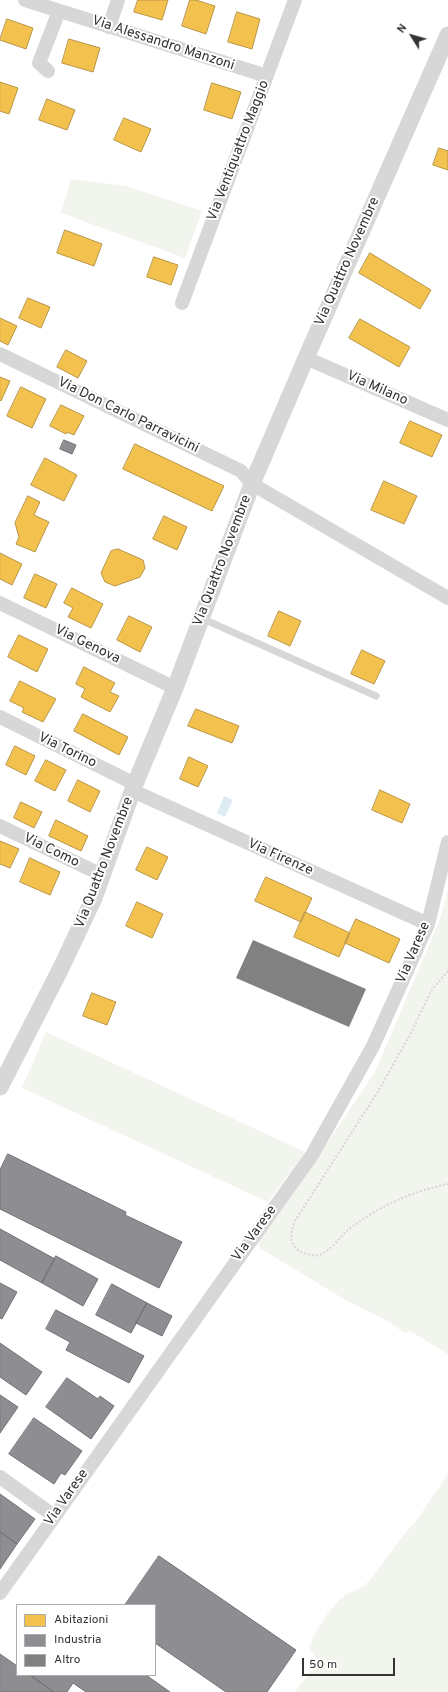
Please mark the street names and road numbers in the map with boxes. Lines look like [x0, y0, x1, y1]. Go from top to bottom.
street label: Via Alessandro Manzoni [90, 13, 236, 75]
street label: Via Ventiquattro Maggio [204, 78, 274, 224]
street label: Via Quattro Novembre [312, 195, 384, 329]
street label: Via Milano [344, 368, 410, 410]
street label: Via Don Carlo Parravicini [55, 374, 201, 458]
street label: Via Quattro Novembre [190, 493, 256, 629]
street label: Via Genova [52, 622, 122, 668]
street label: Via Torino [35, 730, 99, 772]
street label: Via Quattro Novembre [72, 795, 138, 931]
street label: Via Como [20, 830, 82, 872]
street label: Via Firenze [245, 836, 315, 880]
street label: Via Varese [393, 920, 435, 986]
street label: Via Varese [229, 1203, 281, 1265]
street label: Via Varese [41, 1466, 93, 1530]

